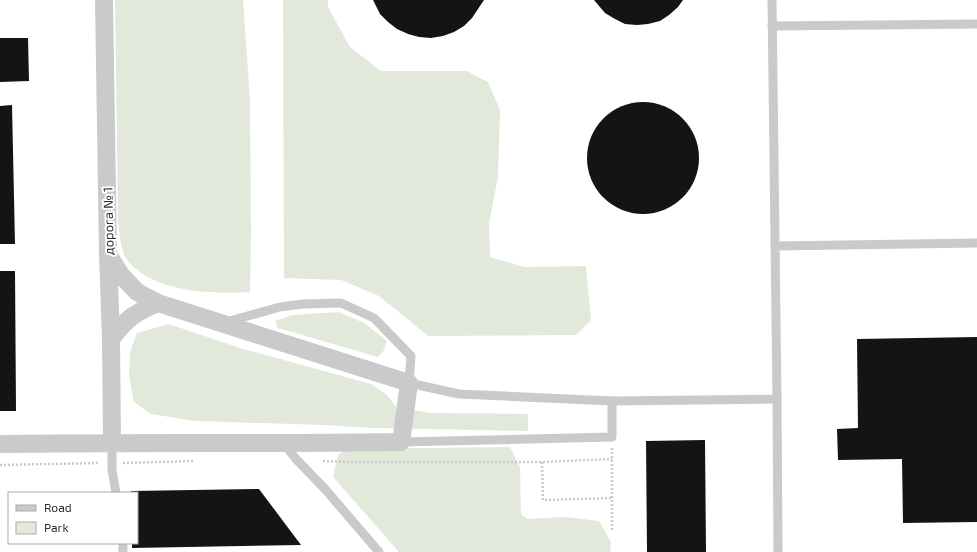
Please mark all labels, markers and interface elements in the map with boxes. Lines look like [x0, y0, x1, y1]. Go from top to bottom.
street label: дорога № 1 [99, 187, 117, 255]
legend [8, 492, 138, 544]
text: Road [44, 500, 72, 514]
text: Park [44, 520, 69, 534]

